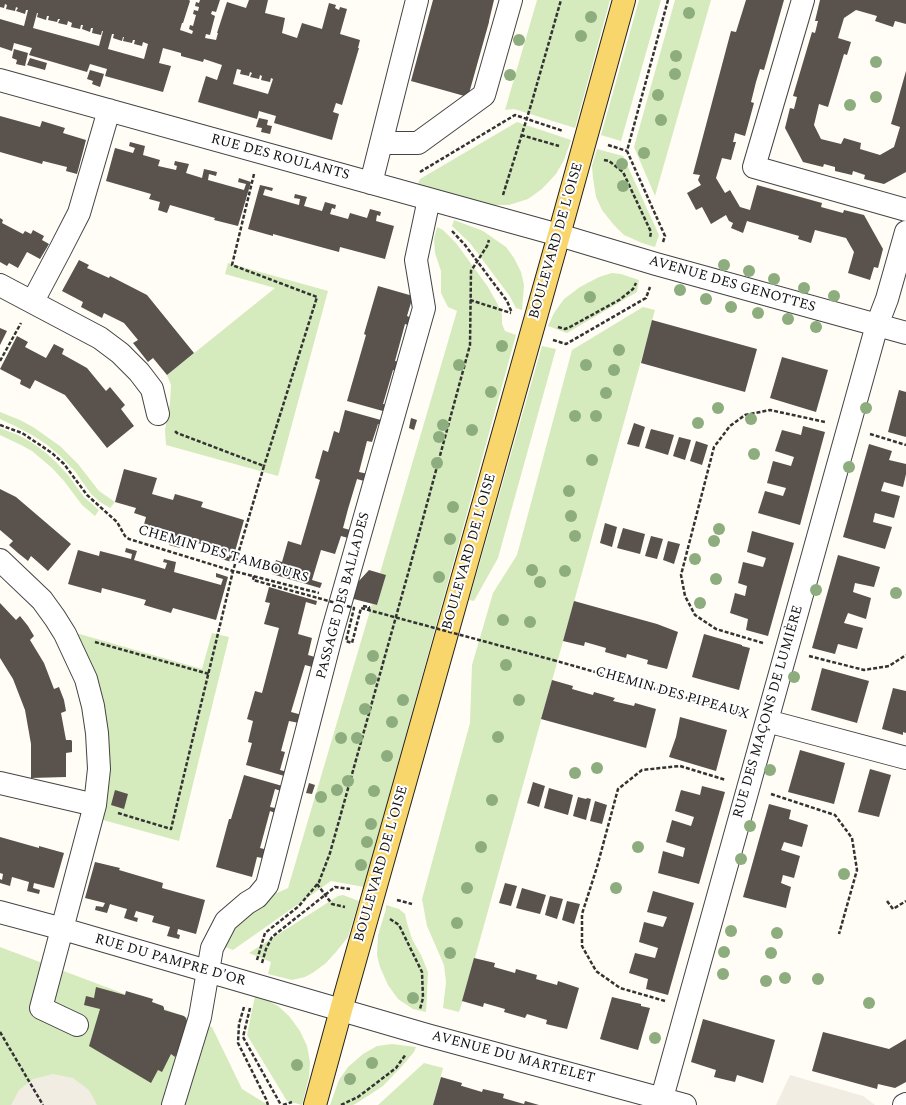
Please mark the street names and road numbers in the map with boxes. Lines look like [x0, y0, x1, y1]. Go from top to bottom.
street label: RUE DES ROULANTS [209, 131, 351, 185]
street label: BOULEVARD DE L'OISE [527, 161, 587, 321]
street label: AVENUE DES GENOTTES [647, 253, 817, 317]
street label: BOULEVARD DE L'OISE [440, 472, 500, 632]
street label: PASSAGE DES BALLADES [314, 511, 374, 681]
street label: CHEMIN DES TAMBOURS [136, 523, 310, 587]
street label: RUE DES MAÇONS DE LUMIÈRE [731, 604, 807, 820]
street label: CHEMIN DES PIPEAUX [593, 664, 751, 724]
street label: BOULEVARD DE L'OISE [352, 784, 412, 944]
street label: RUE DU PAMPRE D'OR [93, 931, 247, 991]
street label: AVENUE DU MARTELET [430, 1028, 596, 1088]

